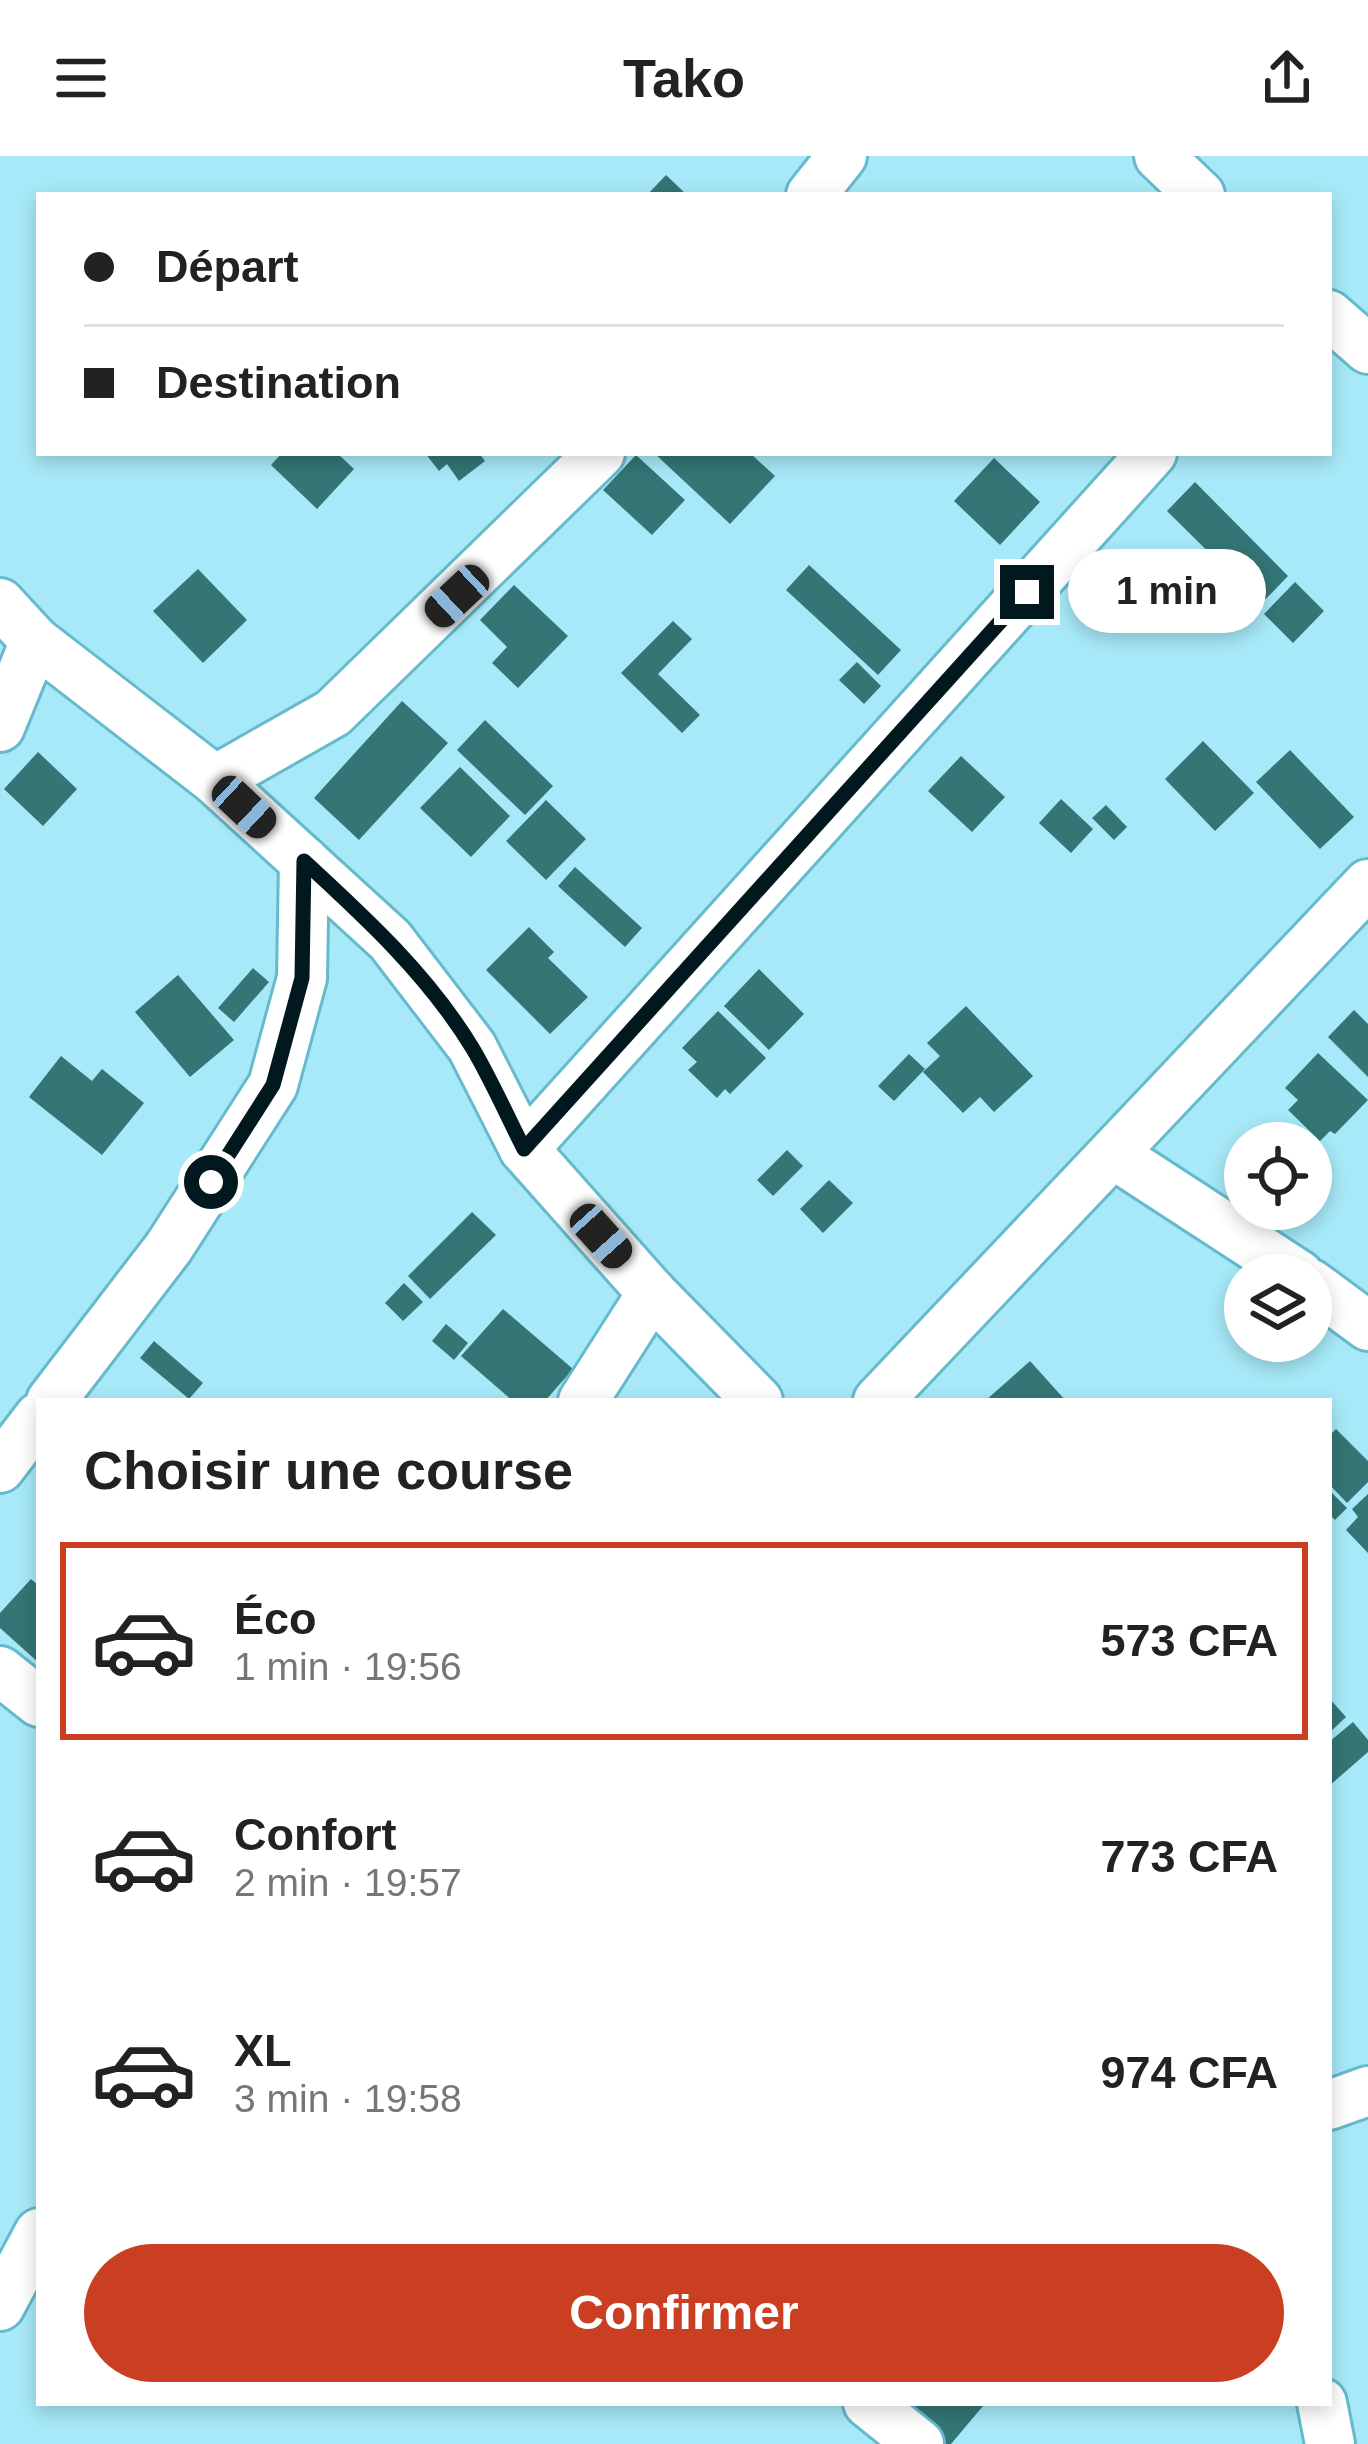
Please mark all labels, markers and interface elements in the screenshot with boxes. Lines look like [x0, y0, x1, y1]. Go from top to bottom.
icon: menu [48, 45, 114, 111]
icon: share [1254, 45, 1320, 111]
text: Tako [623, 48, 745, 108]
text: Départ [156, 241, 299, 292]
text: Destination [156, 357, 401, 408]
callout: 1 min [1069, 550, 1267, 634]
car [418, 558, 496, 634]
route end [1000, 565, 1054, 619]
text: 1 min [1116, 569, 1218, 612]
car [205, 769, 283, 845]
map controls [1224, 1122, 1332, 1362]
button: locate [1224, 1122, 1332, 1230]
route start [184, 1155, 238, 1209]
car [564, 1197, 638, 1275]
button: layers [1224, 1254, 1332, 1362]
text: Choisir une course [84, 1440, 573, 1500]
icon: car [90, 1587, 198, 1695]
text: Éco [234, 1593, 317, 1644]
text: 573 CFA [1100, 1615, 1278, 1666]
text: 1 min · 19:56 [234, 1645, 462, 1688]
icon: car [90, 1803, 198, 1911]
text: Confort [234, 1809, 396, 1860]
text: 773 CFA [1100, 1831, 1278, 1882]
text: 2 min · 19:57 [234, 1861, 462, 1904]
icon: car [90, 2019, 198, 2127]
text: XL [234, 2025, 292, 2076]
text: 974 CFA [1100, 2047, 1278, 2098]
text: 3 min · 19:58 [234, 2077, 462, 2120]
button: Confirmer [84, 2244, 1284, 2382]

